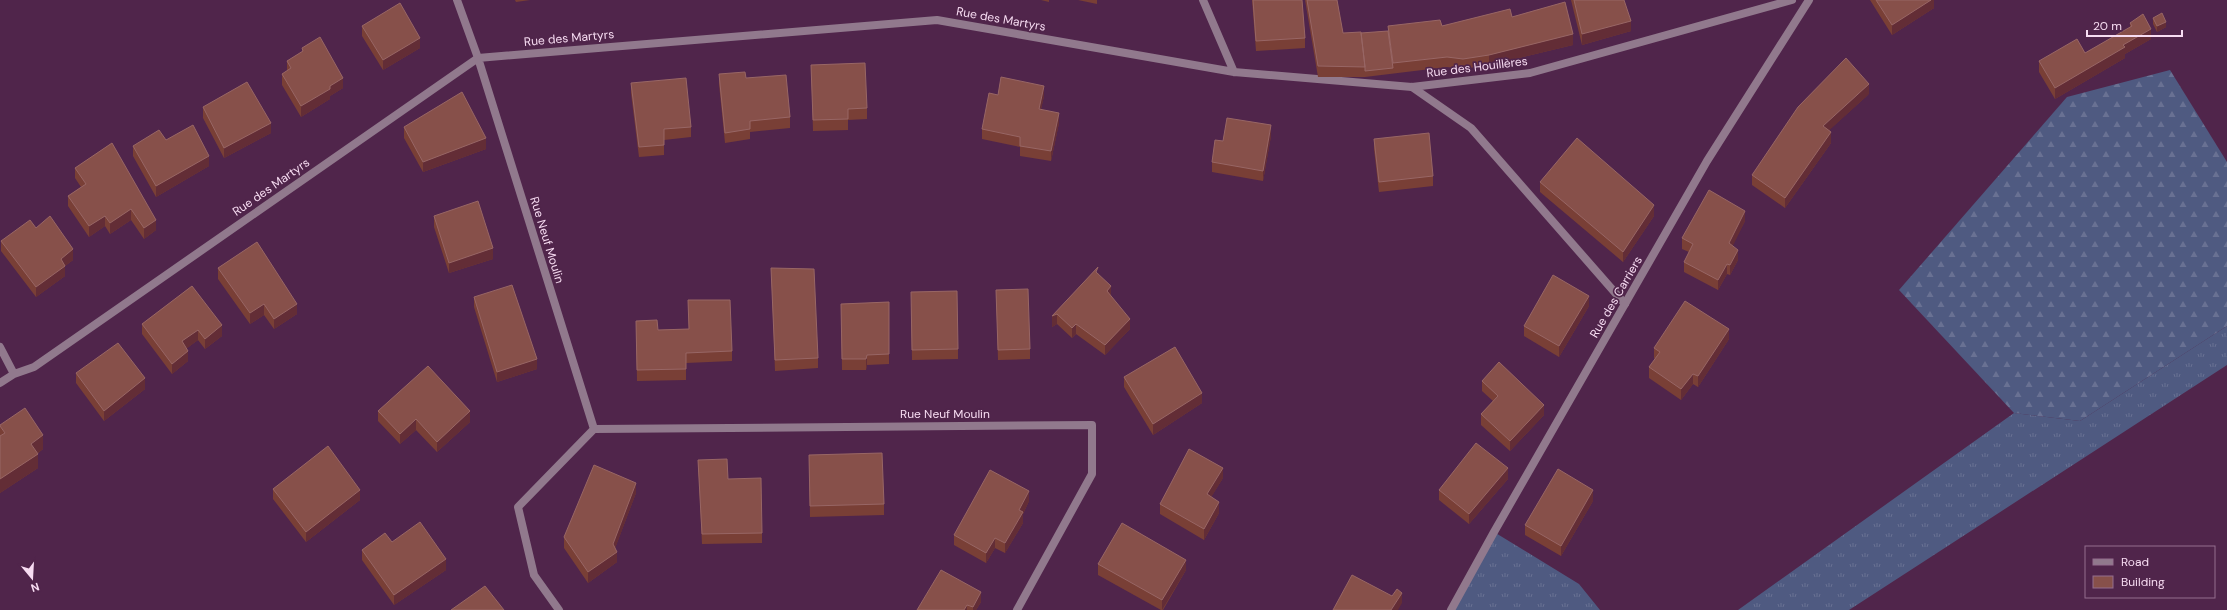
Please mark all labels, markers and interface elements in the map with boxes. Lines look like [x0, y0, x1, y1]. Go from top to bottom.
street label: Rue des Martyrs [955, 3, 1047, 35]
scale bar [2087, 12, 2182, 38]
text: 20 m [2093, 18, 2122, 34]
street label: Rue des Martyrs [523, 26, 615, 50]
street label: Rue des Houillères [1425, 53, 1529, 81]
street label: Rue des Martyrs [229, 155, 313, 219]
street label: Rue Neuf Moulin [526, 195, 568, 285]
street label: Rue des Carriers [1586, 253, 1646, 341]
street label: Rue Neuf Moulin [900, 406, 990, 422]
legend [2085, 546, 2215, 598]
text: Road [2121, 554, 2149, 570]
north arrow [12, 558, 52, 598]
text: Building [2121, 574, 2165, 590]
text: N [29, 580, 41, 595]

